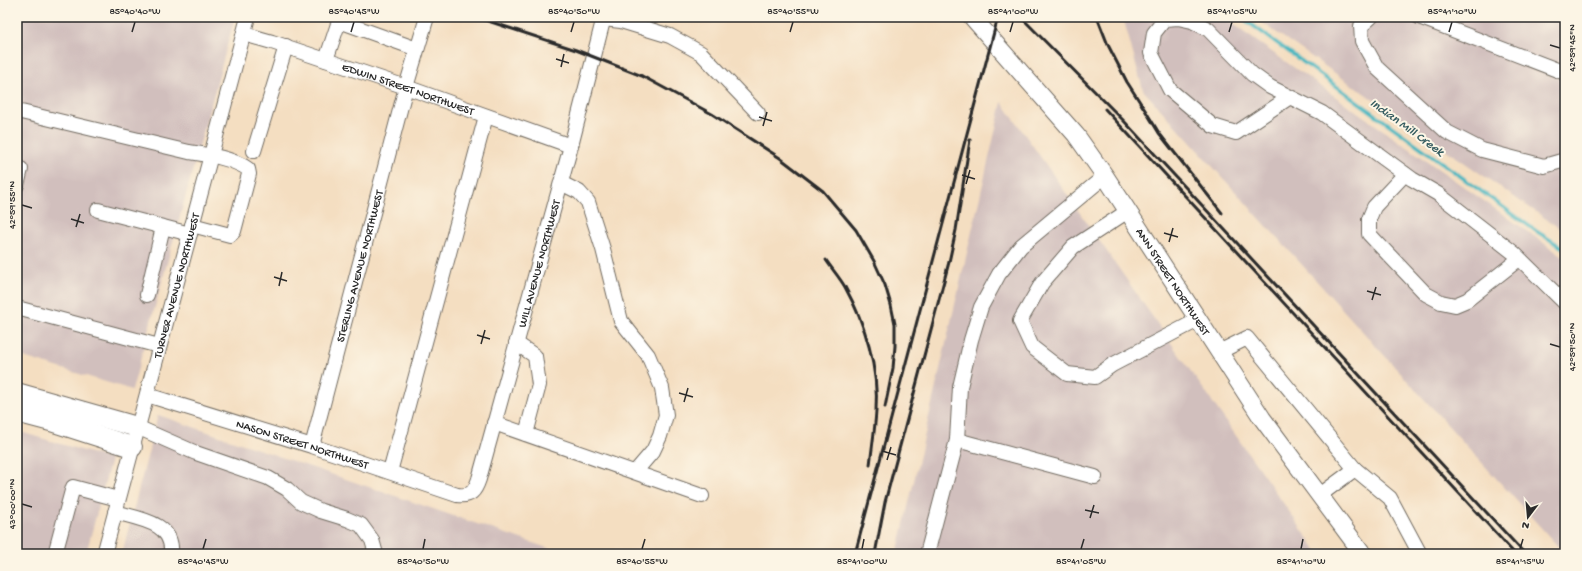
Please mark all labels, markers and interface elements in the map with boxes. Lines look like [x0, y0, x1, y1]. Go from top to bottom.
text: 85°40'40"W [109, 6, 161, 18]
text: 85°40'45"W [329, 6, 380, 18]
text: 85°40'50"W [548, 6, 600, 18]
text: 85°40'55"W [767, 6, 819, 18]
text: 85°41'00"W [988, 6, 1039, 18]
text: 85°41'05"W [1207, 6, 1258, 18]
text: 85°41'10"W [1428, 6, 1477, 18]
text: 42°59'45"N [1567, 24, 1579, 72]
street label: EDWIN STREET NORTHWEST [340, 61, 477, 120]
water label: Indian Mill Creek [1367, 96, 1447, 161]
text: 42°59'55"N [7, 180, 19, 229]
street label: STERLING AVENUE NORTHWEST [334, 188, 388, 344]
street label: WILL AVENUE NORTHWEST [516, 197, 565, 329]
street label: TURNER AVENUE NORTHWEST [152, 211, 204, 361]
street label: ANN STREET NORTHWEST [1132, 226, 1212, 340]
text: 42°59'50"N [1567, 322, 1579, 371]
street label: NASON STREET NORTHWEST [234, 418, 371, 474]
text: 43°00'00"N [7, 478, 19, 529]
north arrow [1508, 497, 1548, 537]
text: N [1521, 518, 1531, 531]
text: 85°40'45"W [178, 556, 229, 568]
text: 85°40'50"W [397, 556, 449, 568]
text: 85°40'55"W [616, 556, 668, 568]
text: 85°41'00"W [837, 556, 888, 568]
text: 85°41'05"W [1056, 556, 1107, 568]
text: 85°41'10"W [1277, 556, 1326, 568]
text: 85°41'15"W [1496, 556, 1545, 568]

